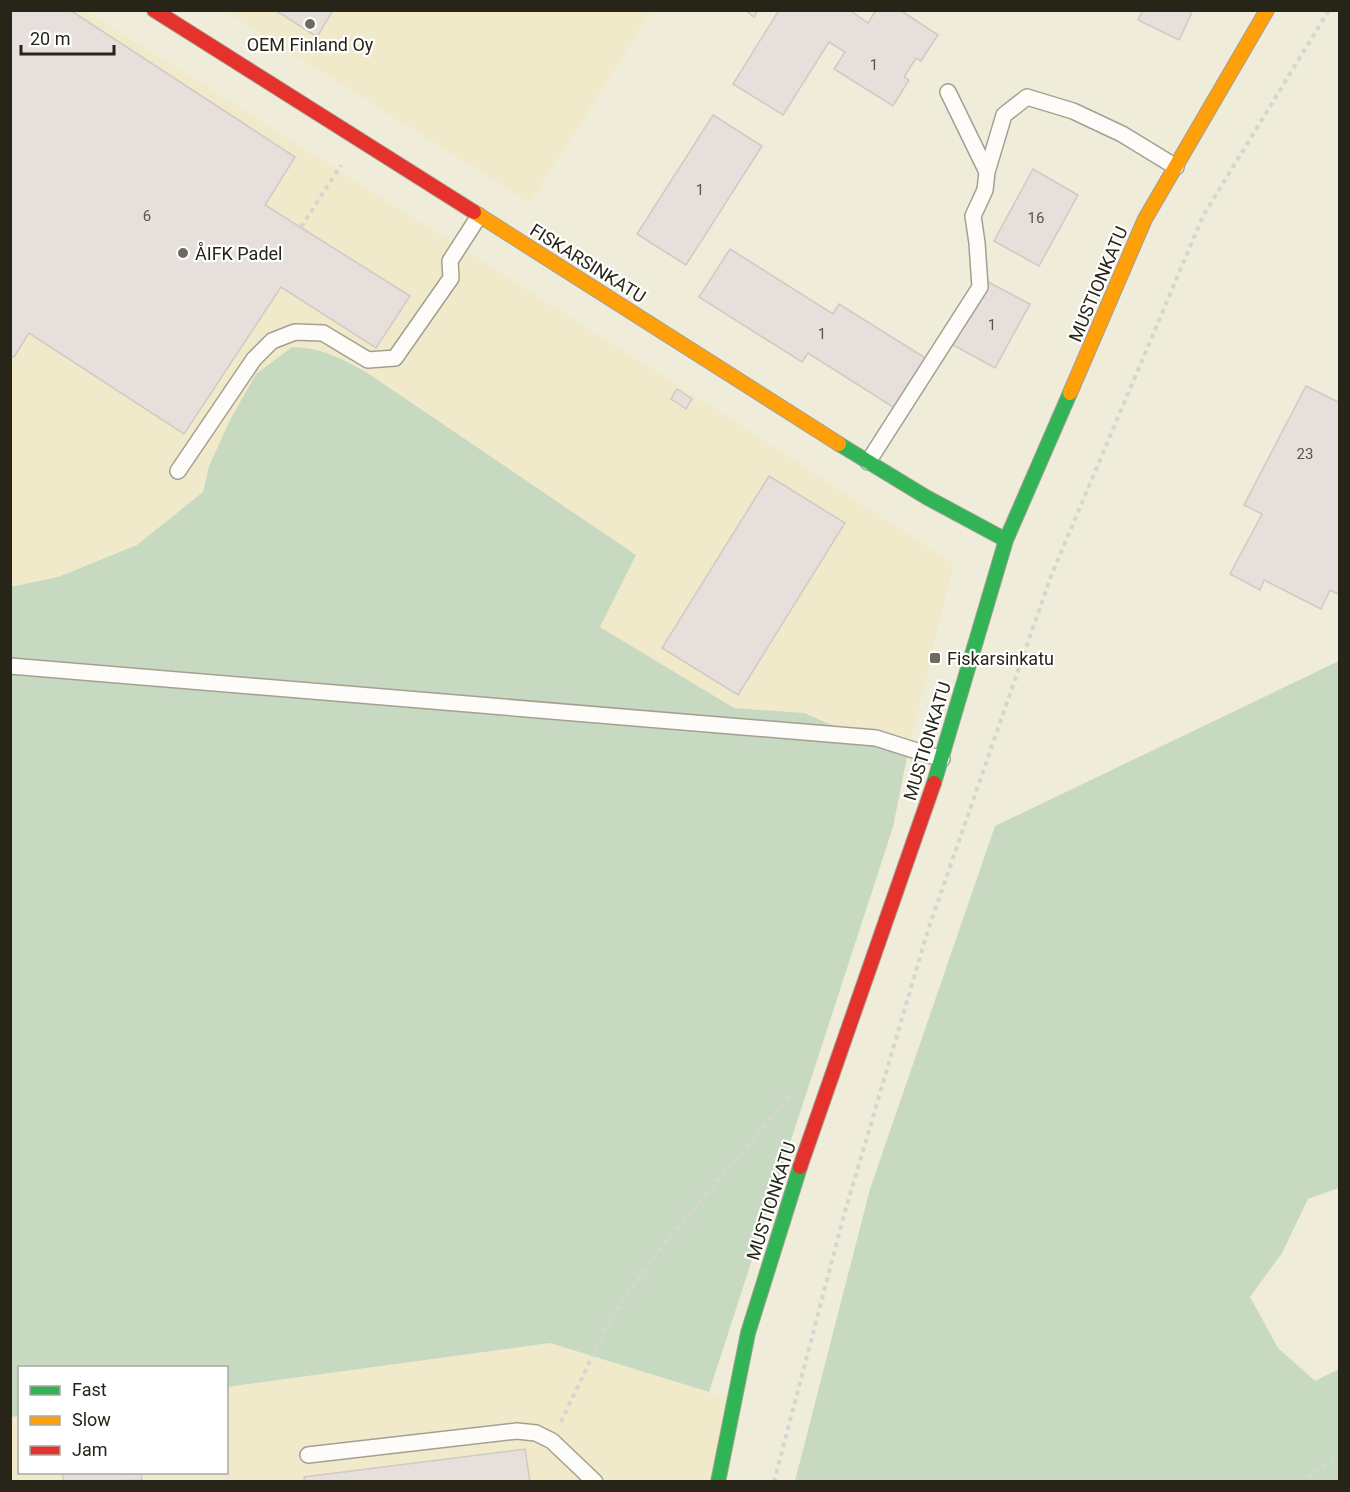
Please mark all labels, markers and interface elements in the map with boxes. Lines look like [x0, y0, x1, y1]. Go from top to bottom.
marker: OEM Finland Oy [303, 17, 317, 31]
scale bar [21, 18, 114, 56]
text: 20 m [30, 28, 70, 49]
place label: OEM Finland Oy [247, 34, 374, 55]
house number: 1 [870, 56, 878, 74]
house number: 1 [696, 181, 704, 199]
house number: 6 [143, 207, 151, 225]
house number: 16 [1028, 209, 1044, 227]
street label: FISKARSINKATU [526, 219, 650, 307]
street label: MUSTIONKATU [1064, 223, 1132, 345]
place label: ÅIFK Padel [195, 242, 282, 264]
marker: ÅIFK Padel [176, 246, 190, 260]
house number: 1 [988, 316, 996, 334]
house number: 1 [818, 325, 826, 343]
house number: 23 [1297, 445, 1313, 463]
place label: Fiskarsinkatu [947, 648, 1054, 669]
marker: Fiskarsinkatu [928, 651, 942, 665]
street label: MUSTIONKATU [899, 679, 955, 803]
street label: MUSTIONKATU [742, 1139, 800, 1263]
legend [18, 1366, 228, 1474]
text: Fast [72, 1379, 107, 1400]
text: Slow [72, 1409, 111, 1430]
text: Jam [72, 1439, 108, 1460]

